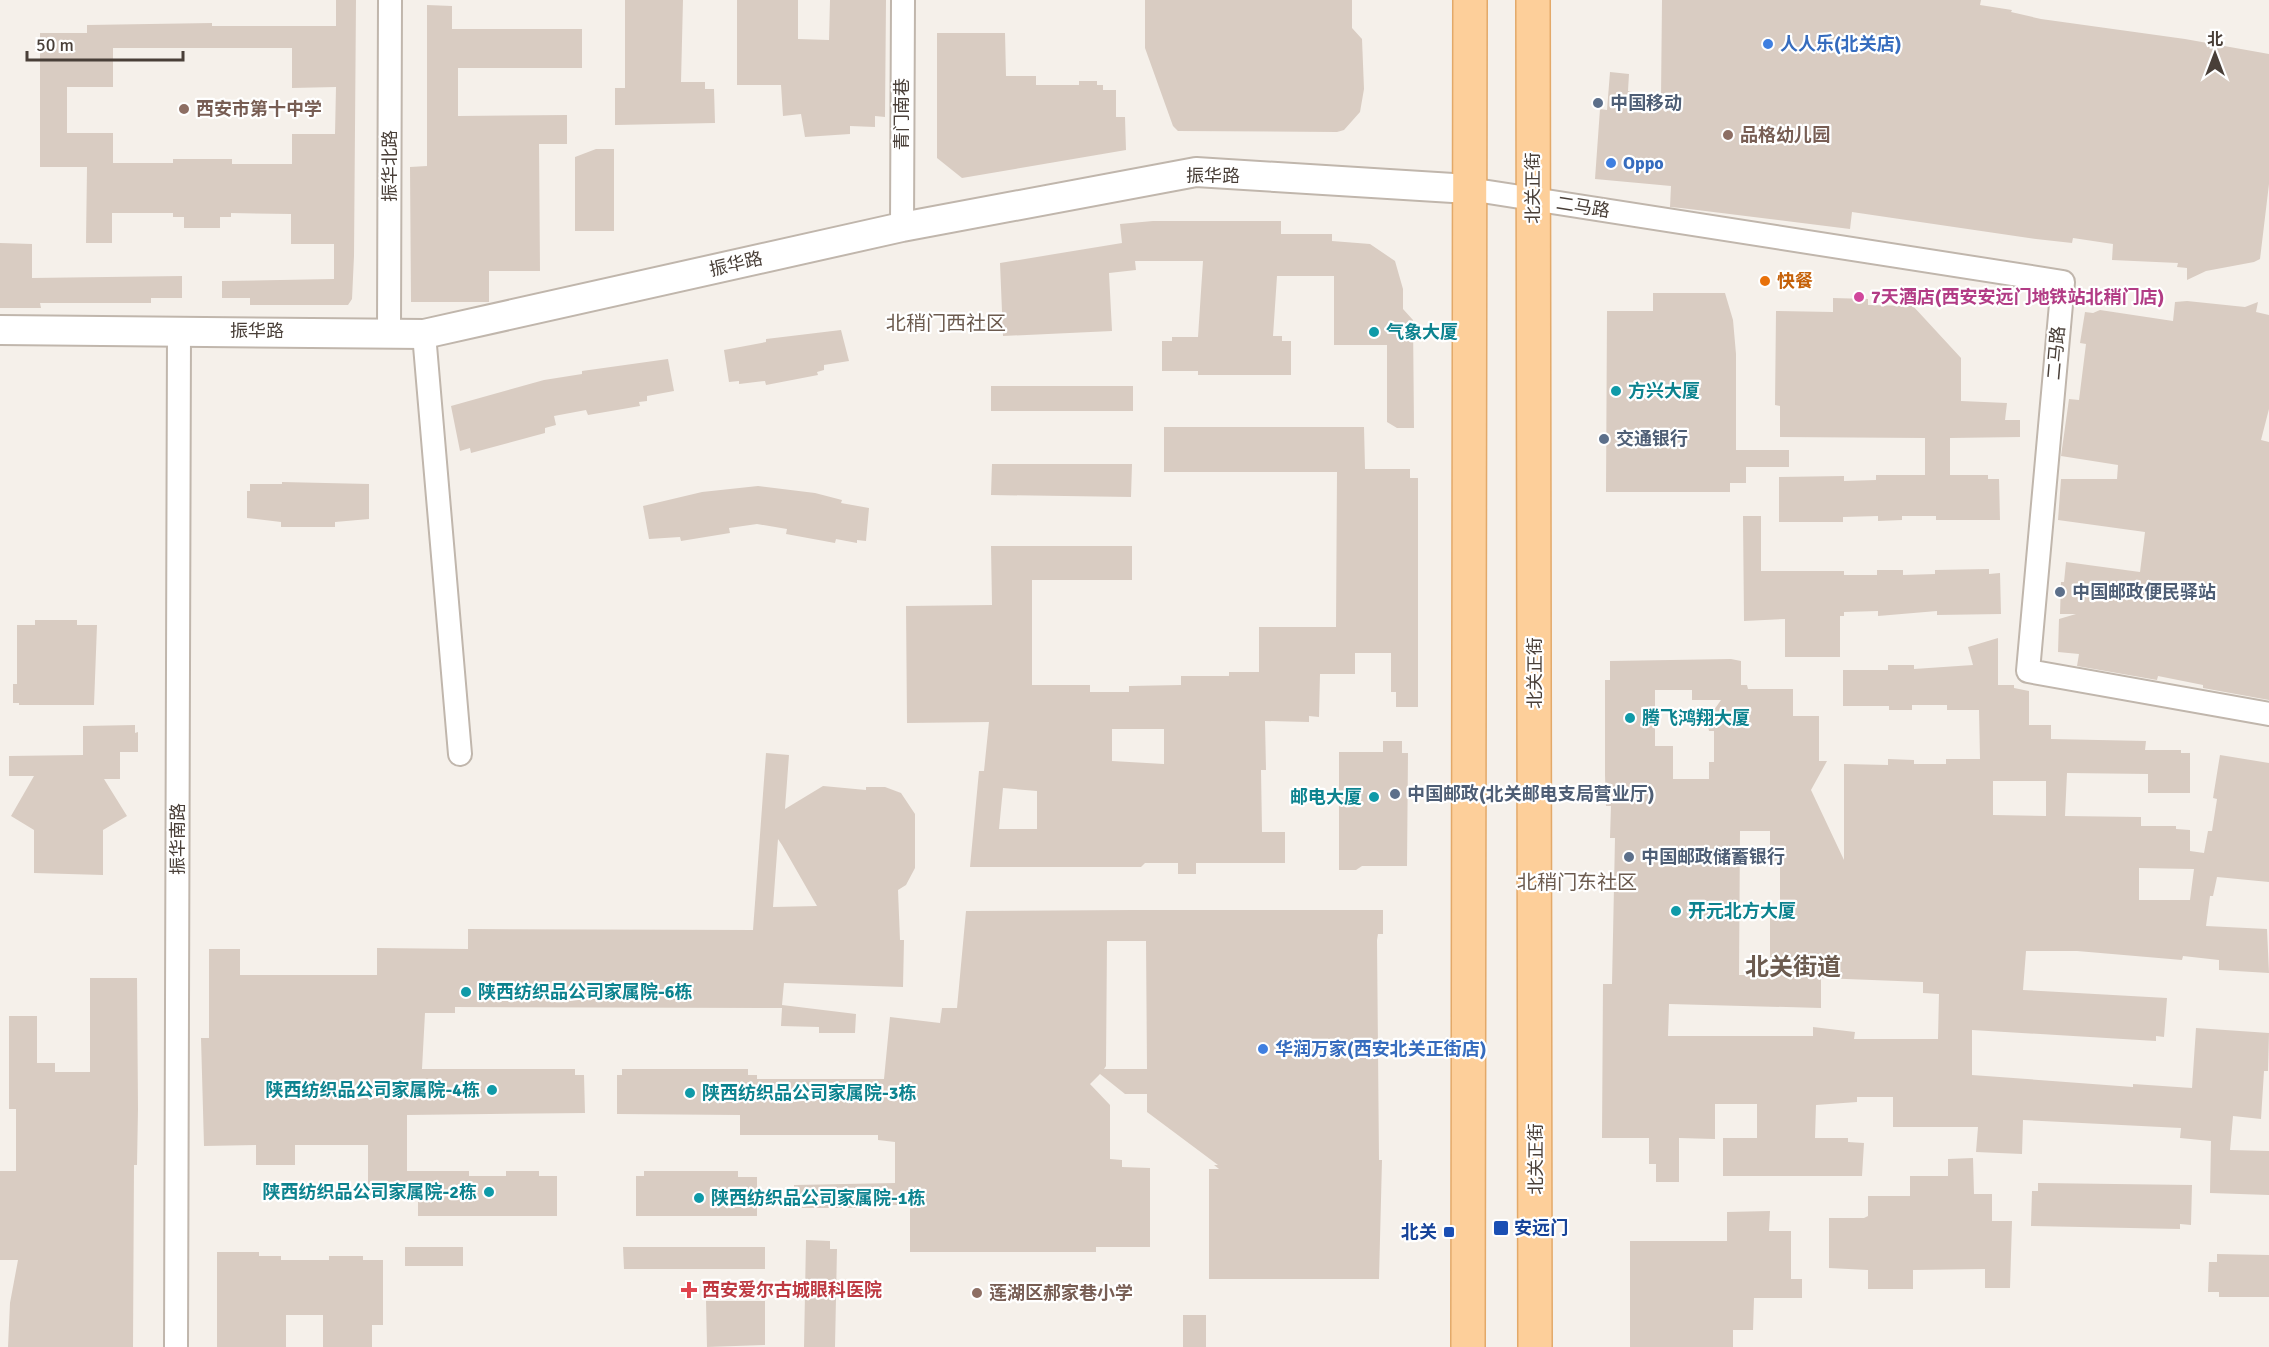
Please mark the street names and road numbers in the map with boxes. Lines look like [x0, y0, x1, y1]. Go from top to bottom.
street label: 青门南巷 [891, 78, 913, 150]
street label: 振华北路 [379, 130, 401, 202]
street label: 北关正街 [1522, 152, 1544, 224]
street label: 振华路 [1186, 165, 1240, 187]
street label: 二马路 [1555, 192, 1611, 222]
street label: 振华路 [707, 247, 765, 281]
street label: 振华路 [230, 320, 284, 342]
street label: 二马路 [2043, 325, 2069, 381]
street label: 北关正街 [1524, 637, 1546, 709]
street label: 振华南路 [167, 803, 189, 875]
street label: 北关正街 [1525, 1123, 1547, 1195]

